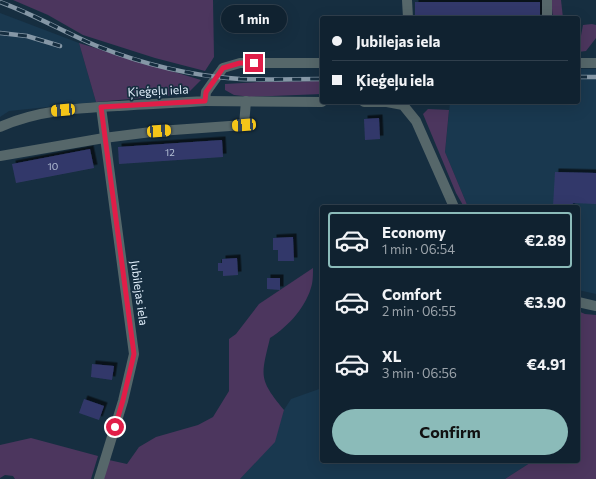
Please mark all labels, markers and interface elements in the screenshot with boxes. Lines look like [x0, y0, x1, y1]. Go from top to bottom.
callout: 1 min [221, 5, 287, 33]
text: 1 min [239, 11, 269, 27]
text: Jubilejas iela [356, 32, 440, 50]
route end [245, 54, 263, 72]
text: Ķieģeļu iela [356, 71, 434, 89]
street label: Ķieģeļu iela [127, 81, 189, 101]
car [51, 103, 75, 117]
car [232, 118, 256, 132]
car [147, 124, 171, 138]
house number: 12 [165, 146, 175, 158]
house number: 10 [48, 160, 58, 172]
icon: car [334, 222, 370, 258]
text: Economy [382, 223, 446, 241]
text: €2.89 [525, 231, 566, 249]
text: 1 min · 06:54 [382, 241, 455, 257]
street label: Jubilejas iela [128, 259, 151, 326]
icon: car [334, 284, 370, 320]
text: Comfort [382, 285, 442, 303]
text: €3.90 [524, 293, 566, 311]
text: 2 min · 06:55 [382, 303, 456, 319]
icon: car [334, 346, 370, 382]
text: XL [382, 347, 401, 365]
text: €4.91 [526, 355, 566, 373]
text: 3 min · 06:56 [382, 365, 457, 381]
button: Confirm [332, 409, 568, 455]
route start [106, 418, 124, 436]

